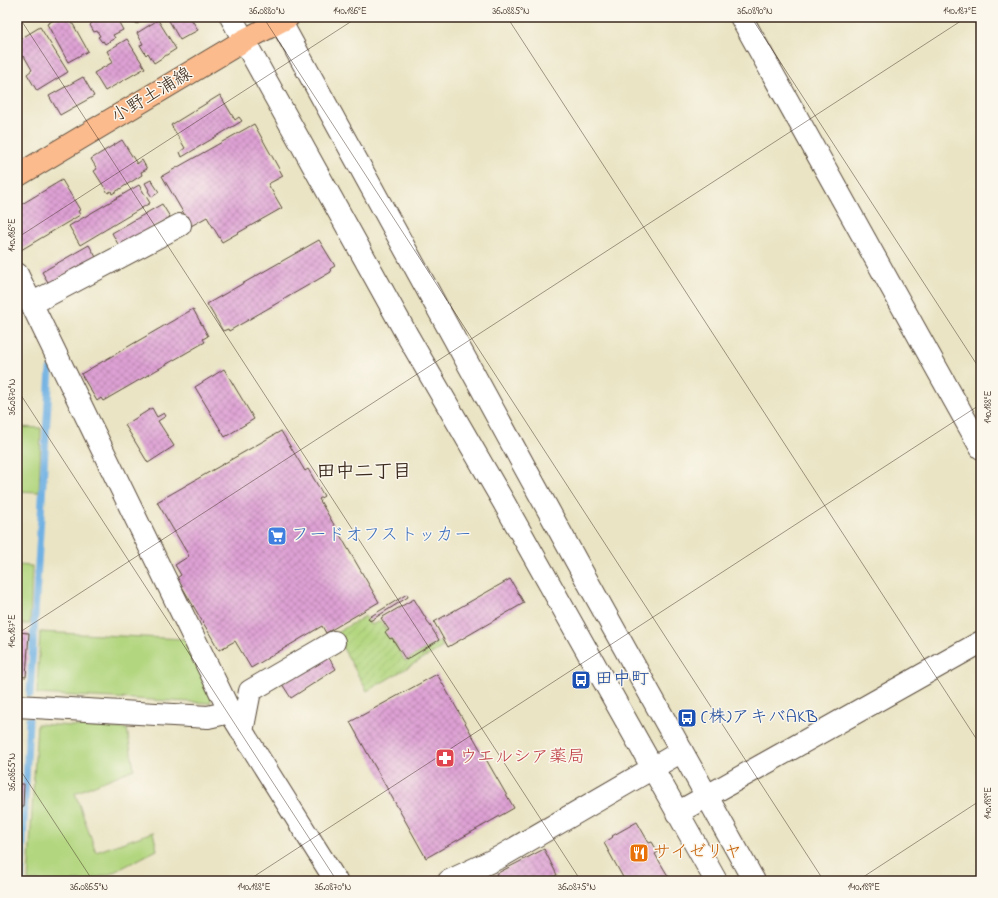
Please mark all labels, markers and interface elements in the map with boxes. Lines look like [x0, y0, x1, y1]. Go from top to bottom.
text: 36.0880°N [249, 4, 285, 19]
text: 140.186°E [333, 4, 367, 19]
text: 36.0885°N [492, 4, 530, 19]
text: 36.0890°N [737, 4, 773, 19]
text: 140.187°E [943, 4, 977, 19]
street label: 小野土浦線 [107, 62, 197, 130]
text: 140.186°E [5, 218, 20, 252]
text: 36.0870°N [5, 378, 20, 415]
text: 140.188°E [981, 390, 996, 424]
district label: 田中二丁目 [316, 459, 412, 486]
place label: フードオフストッカー [291, 523, 472, 549]
supermarket icon: フードオフストッカー [266, 525, 288, 547]
text: 140.187°E [5, 614, 20, 648]
place label: 田中町 [595, 667, 649, 693]
bus stop icon: 田中町 [570, 669, 592, 691]
place label: (株)アキバAKB [701, 705, 818, 731]
bus stop icon: (株)アキバAKB [676, 707, 698, 729]
place label: ウエルシア薬局 [459, 745, 585, 771]
pharmacy icon: ウエルシア薬局 [434, 747, 456, 769]
text: 36.0865°N [5, 753, 20, 791]
text: 140.189°E [981, 787, 996, 819]
place label: サイゼリヤ [653, 840, 742, 866]
restaurant icon: サイゼリヤ [628, 842, 650, 864]
text: 36.0865°N [70, 880, 108, 895]
text: 140.188°E [237, 880, 271, 895]
text: 36.0870°N [315, 880, 352, 895]
text: 36.0875°N [558, 880, 596, 895]
text: 140.189°E [848, 880, 880, 895]

